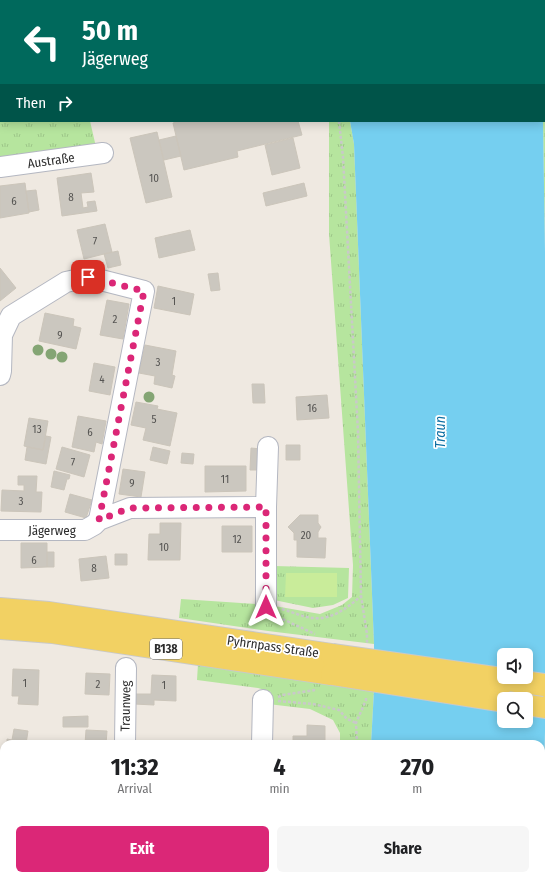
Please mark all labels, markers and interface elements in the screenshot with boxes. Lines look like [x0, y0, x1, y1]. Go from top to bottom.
text: 50 m [82, 14, 138, 47]
icon: left [16, 16, 68, 68]
text: Jägerweg [82, 48, 148, 70]
icon: right [54, 92, 76, 114]
text: Then [16, 94, 46, 112]
street label: Austraße [27, 150, 76, 171]
house number: 10 [149, 172, 159, 185]
house number: 8 [68, 191, 74, 204]
house number: 6 [11, 195, 17, 208]
house number: 7 [93, 235, 98, 248]
pin [71, 260, 105, 294]
icon: arrive [77, 266, 99, 288]
house number: 1 [172, 295, 176, 308]
house number: 2 [113, 313, 118, 326]
house number: 9 [57, 329, 63, 342]
house number: 3 [156, 356, 161, 369]
house number: 4 [99, 373, 105, 386]
house number: 16 [307, 402, 317, 415]
house number: 5 [151, 413, 157, 426]
water label: Traun [432, 416, 449, 448]
house number: 13 [32, 423, 42, 436]
house number: 6 [87, 426, 93, 439]
house number: 7 [71, 456, 76, 469]
house number: 11 [221, 473, 229, 486]
house number: 9 [129, 477, 135, 490]
house number: 3 [19, 495, 24, 508]
street label: Jägerweg [28, 523, 77, 538]
house number: 20 [301, 529, 312, 542]
house number: 12 [232, 533, 242, 546]
house number: 10 [159, 541, 169, 554]
house number: 6 [31, 554, 37, 567]
house number: 8 [91, 562, 97, 575]
position arrow [245, 586, 287, 628]
street label: Pyhrnpass Straße [226, 633, 320, 660]
road number: B138 [150, 639, 182, 659]
map controls [497, 648, 533, 728]
button: sound [497, 648, 533, 684]
house number: 1 [23, 677, 27, 690]
house number: 2 [96, 678, 101, 691]
house number: 1 [162, 679, 166, 692]
street label: Traunweg [118, 680, 133, 732]
button: search [497, 692, 533, 728]
text: 11:32 [111, 753, 159, 781]
text: 4 [273, 753, 286, 781]
text: 270 [400, 753, 434, 781]
text: Arrival [117, 781, 152, 796]
text: min [269, 781, 290, 796]
text: m [412, 781, 422, 796]
button: Exit [16, 826, 269, 872]
button: Share [277, 826, 529, 872]

